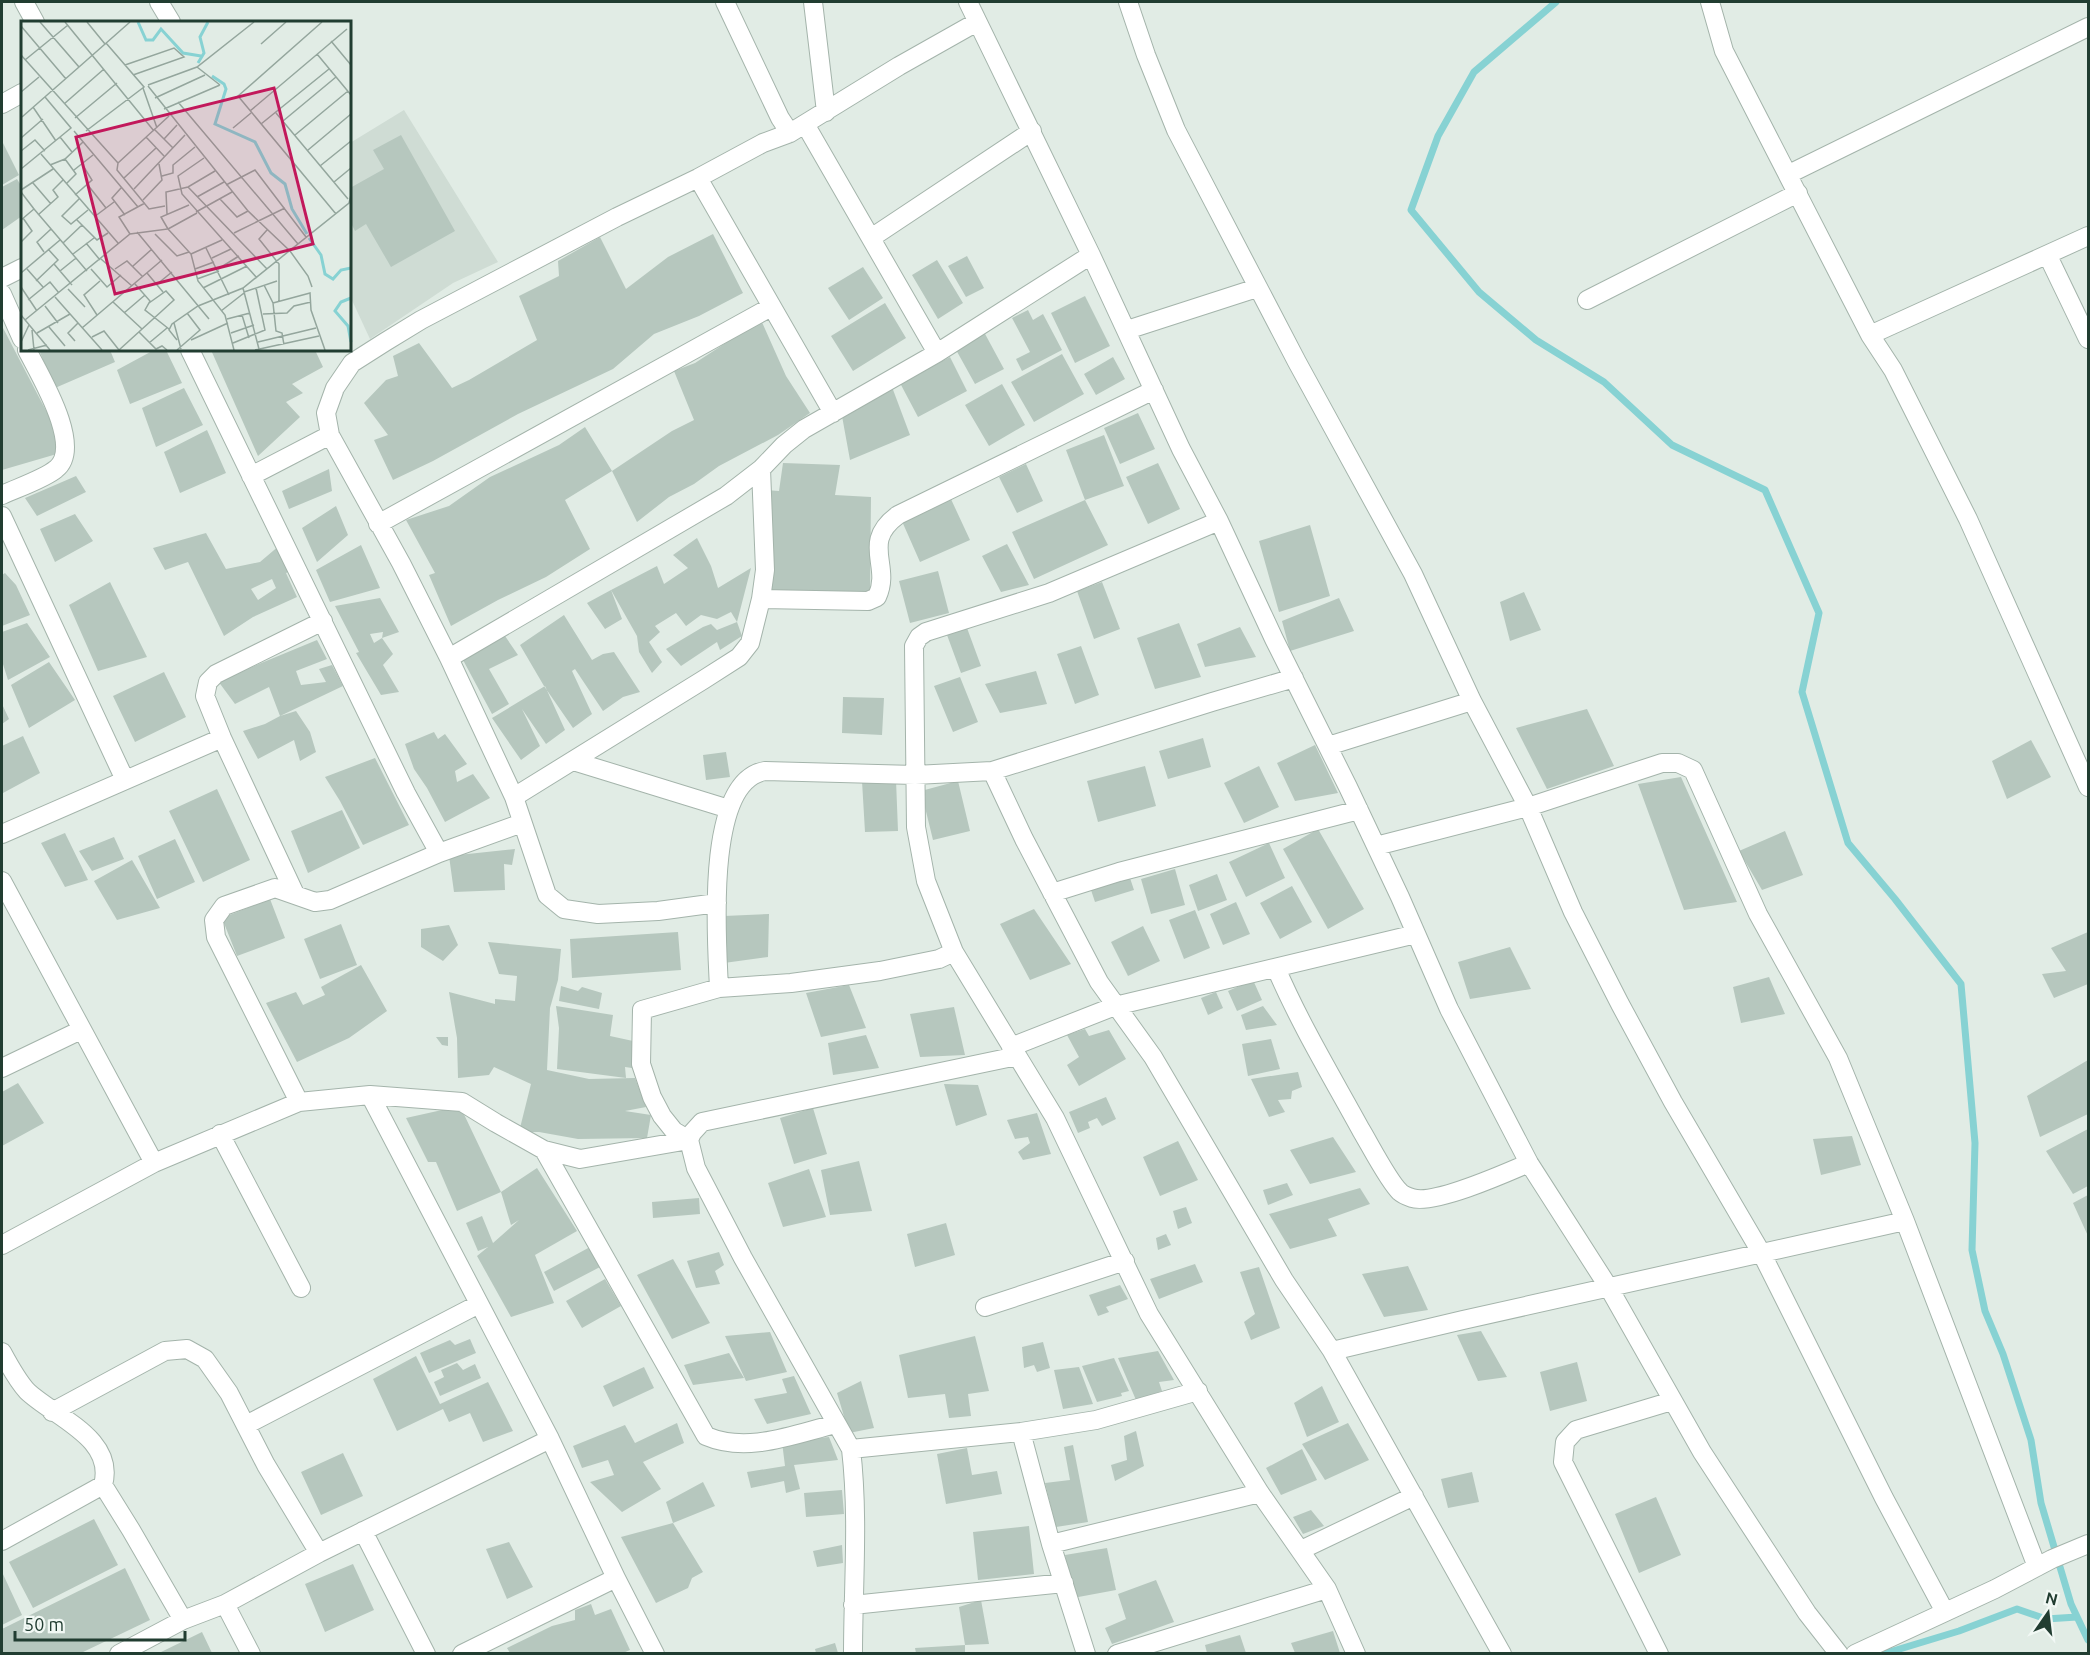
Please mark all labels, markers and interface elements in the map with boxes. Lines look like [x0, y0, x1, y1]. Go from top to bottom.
inset map [21, 21, 351, 351]
north arrow [2018, 1583, 2078, 1643]
text: N [2044, 1588, 2060, 1609]
scale bar [15, 1604, 184, 1642]
text: 50 m [24, 1614, 64, 1634]

